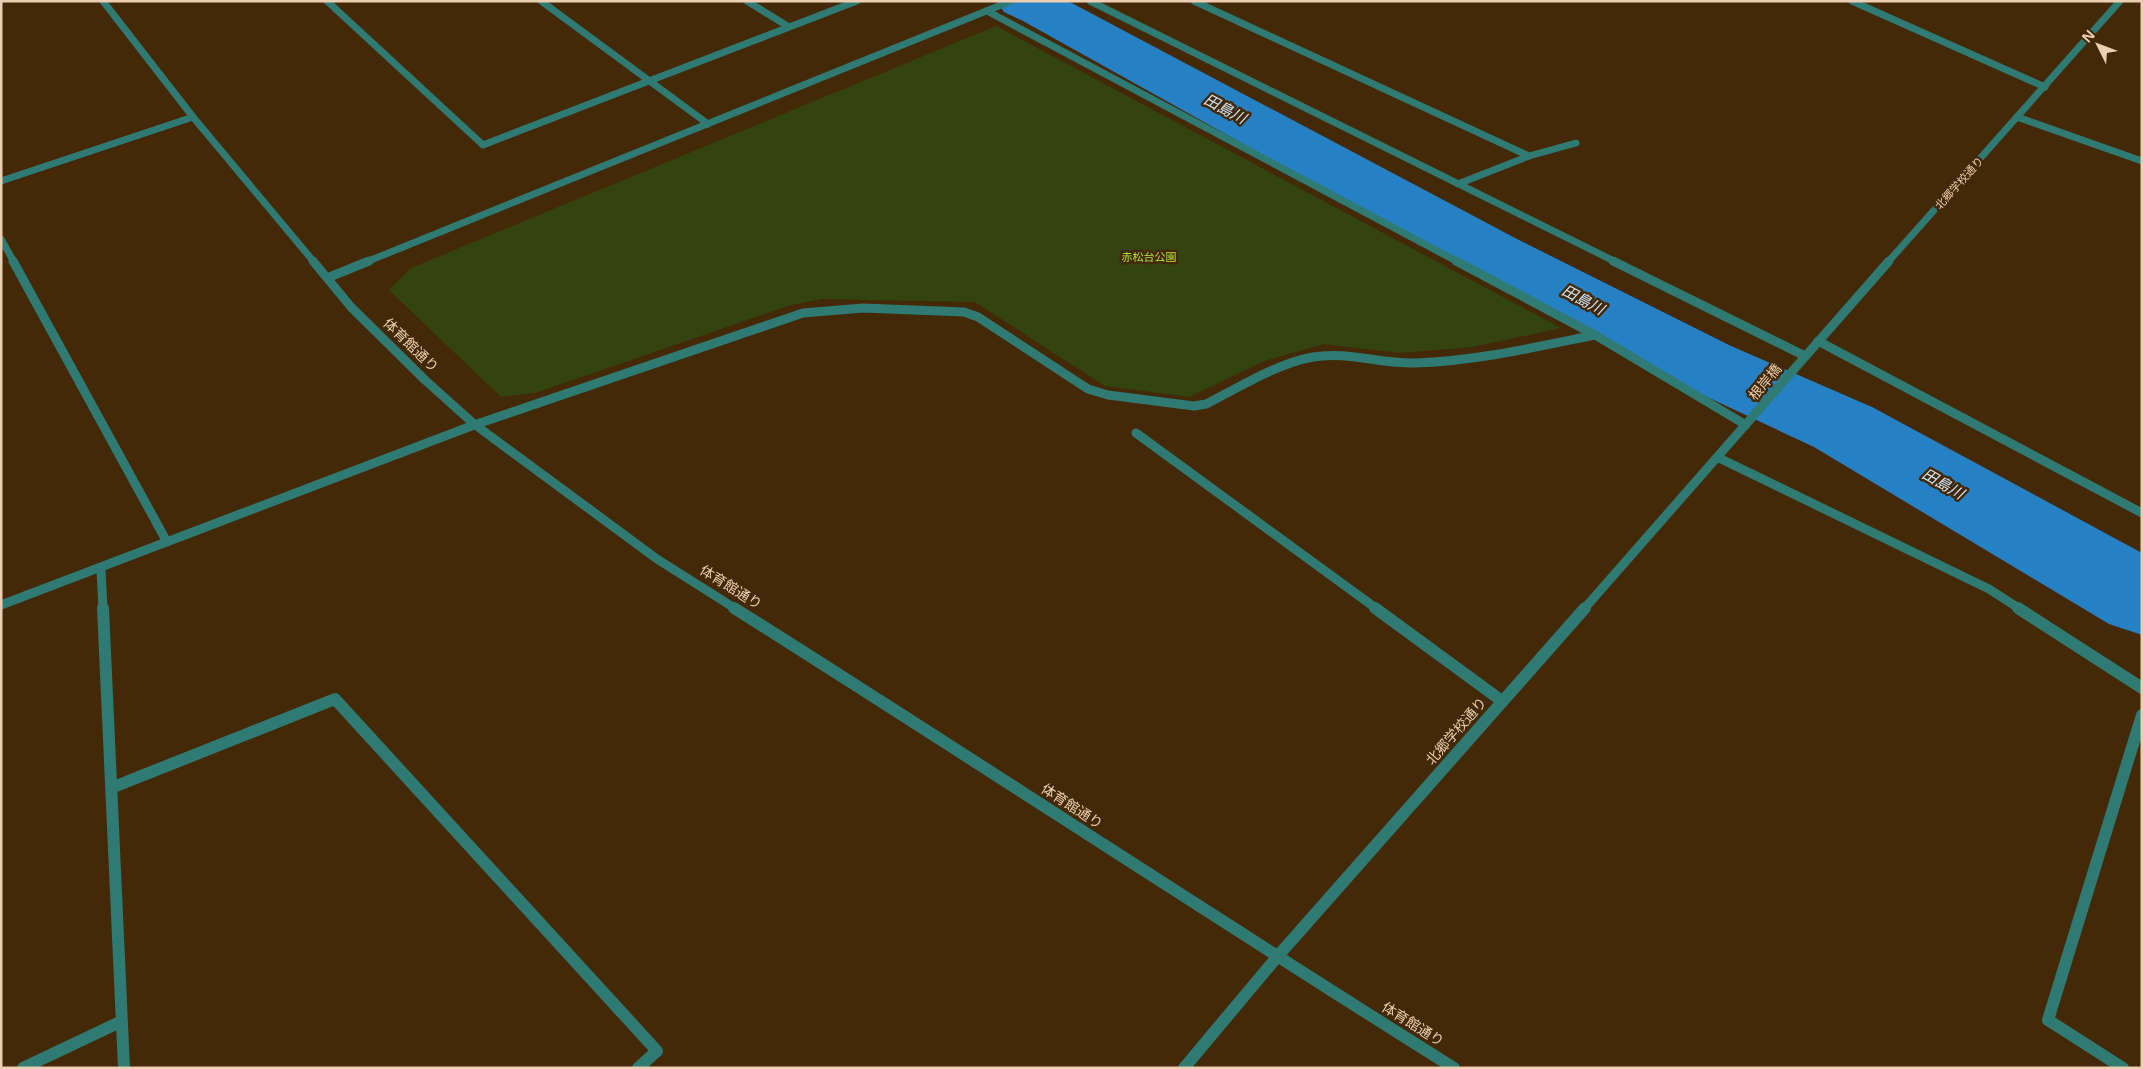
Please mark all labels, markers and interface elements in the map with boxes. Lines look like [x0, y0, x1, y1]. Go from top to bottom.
north arrow [2073, 20, 2123, 70]
text: N [2077, 25, 2099, 47]
water label: 田島川 [1201, 89, 1252, 128]
street label: 北郷学校通り [1931, 153, 1986, 212]
park label: 赤松台公園 [1122, 249, 1177, 264]
water label: 田島川 [1559, 280, 1610, 319]
street label: 体育館通り [380, 313, 443, 376]
street label: 根岸橋 [1744, 359, 1785, 404]
water label: 田島川 [1919, 463, 1970, 504]
street label: 体育館通り [697, 560, 766, 613]
street label: 北郷学校通り [1421, 693, 1490, 769]
street label: 体育館通り [1038, 779, 1107, 833]
street label: 体育館通り [1379, 997, 1448, 1050]

